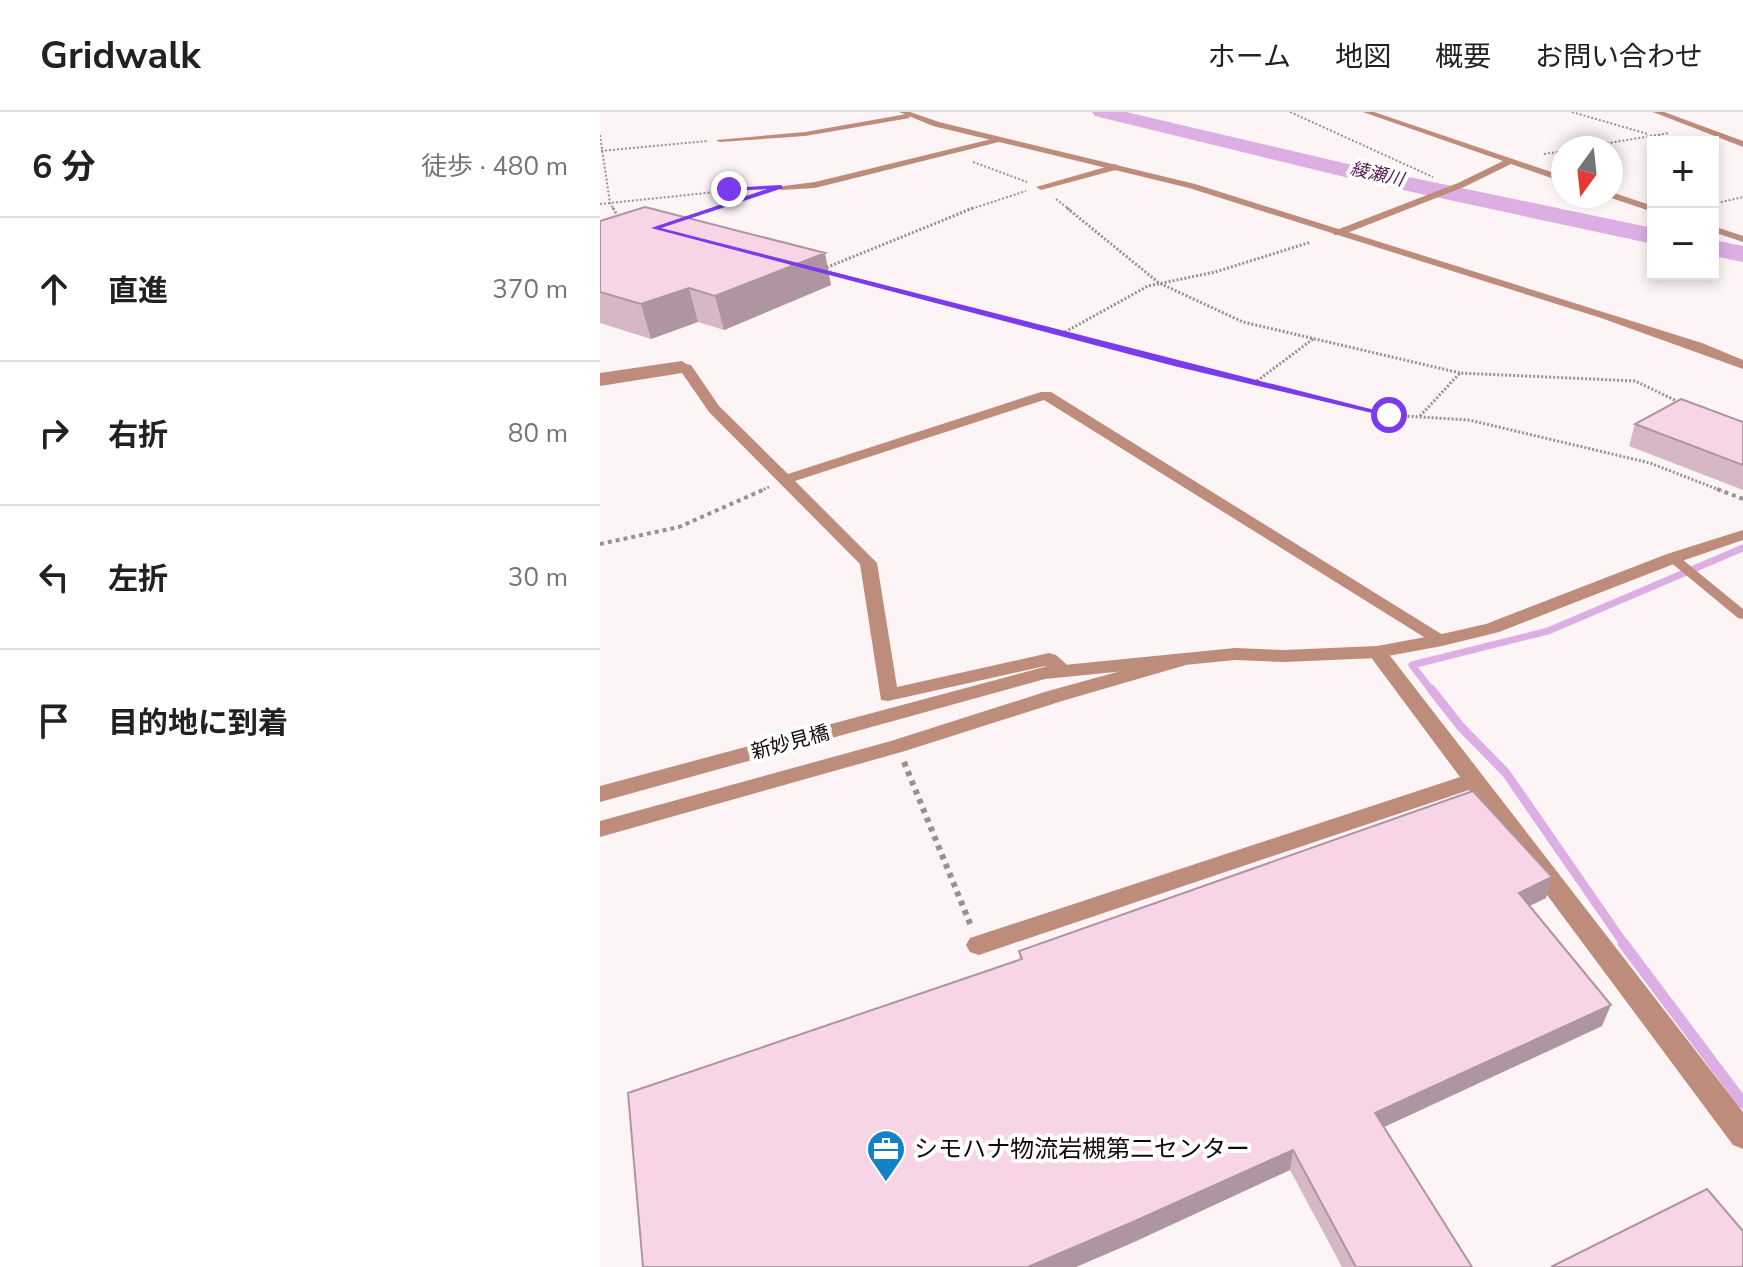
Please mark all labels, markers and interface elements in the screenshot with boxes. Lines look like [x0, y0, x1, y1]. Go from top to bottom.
text: Gridwalk [40, 30, 201, 81]
text: ホーム [1208, 38, 1291, 76]
text: 地図 [1335, 38, 1391, 76]
text: 概要 [1435, 38, 1491, 76]
text: お問い合わせ [1535, 38, 1703, 76]
north arrow [1551, 136, 1623, 208]
map controls [1647, 136, 1719, 280]
button: + [1647, 136, 1719, 208]
text: 6 分 [32, 144, 96, 190]
text: 徒歩 · 480 m [421, 149, 568, 184]
water label: 綾瀬川 [1348, 156, 1408, 192]
route end [711, 171, 747, 207]
button: − [1647, 208, 1719, 280]
icon: ahead [32, 267, 76, 311]
text: 直進 [108, 271, 168, 312]
text: 370 m [492, 272, 568, 307]
route start [1371, 397, 1407, 433]
icon: right [32, 411, 76, 455]
text: 右折 [108, 415, 168, 456]
text: 80 m [508, 416, 568, 451]
icon: left [32, 555, 76, 599]
text: 左折 [108, 559, 168, 600]
text: 30 m [508, 560, 568, 595]
icon: arrive [32, 699, 76, 743]
text: 目的地に到着 [108, 703, 288, 744]
street label: 新妙見橋 [748, 719, 832, 766]
office icon: シモハナ物流岩槻第二センター [865, 1128, 907, 1183]
place label: シモハナ物流岩槻第二センター [914, 1133, 1250, 1165]

